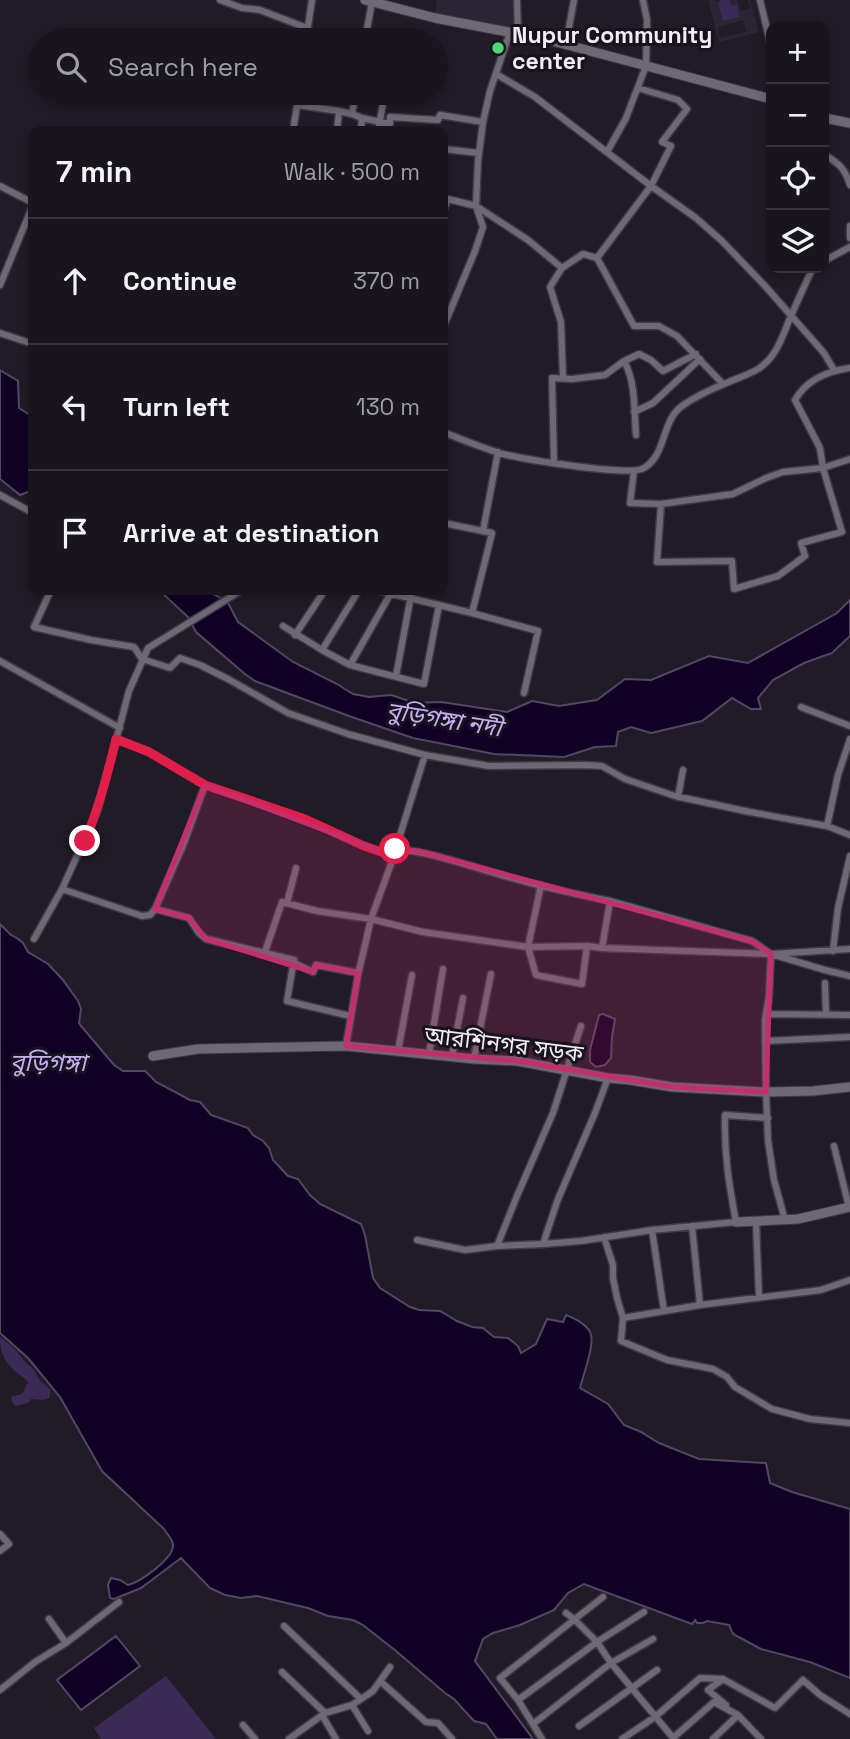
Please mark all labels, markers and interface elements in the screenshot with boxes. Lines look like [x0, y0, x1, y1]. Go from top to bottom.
place label: Nupur Community center [512, 20, 712, 76]
map controls [766, 21, 829, 273]
button: + [766, 21, 829, 84]
search box [28, 28, 448, 105]
marker: Nupur Community center [490, 40, 506, 56]
icon: search [52, 48, 90, 86]
text: Search here [108, 50, 258, 84]
button: − [766, 84, 829, 147]
button: locate [766, 147, 829, 210]
text: 7 min [56, 152, 132, 191]
text: Walk · 500 m [284, 157, 420, 187]
button: layers [766, 210, 829, 273]
icon: ahead [56, 262, 94, 300]
text: Continue [123, 264, 237, 298]
text: 370 m [353, 266, 420, 296]
icon: left [56, 388, 94, 426]
text: Turn left [123, 390, 230, 424]
text: 130 m [356, 392, 420, 422]
icon: arrive [56, 514, 94, 552]
text: Arrive at destination [123, 516, 380, 550]
water label: বুড়িগঙ্গা নদী [384, 695, 508, 744]
route end [69, 825, 100, 856]
route start [379, 833, 410, 864]
street label: আরশিনগর সড়ক [422, 1019, 586, 1069]
water label: বুড়িগঙ্গা [10, 1047, 91, 1078]

